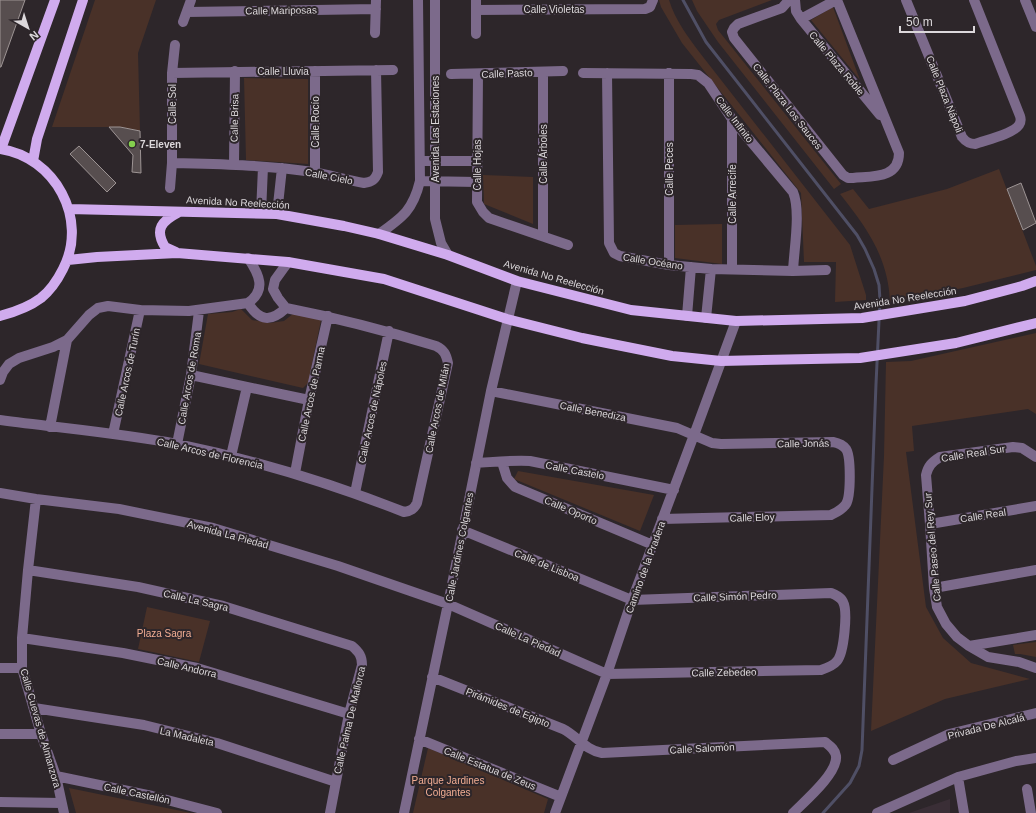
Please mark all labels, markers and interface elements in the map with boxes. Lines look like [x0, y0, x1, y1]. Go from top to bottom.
street label: Calle Mariposas [245, 4, 317, 17]
street label: Calle Violetas [524, 4, 584, 15]
north arrow [8, 8, 48, 48]
scale bar [900, 8, 974, 34]
text: 50 m [906, 15, 933, 29]
text: N [27, 29, 41, 43]
street label: Calle Plaza Roble [807, 29, 867, 98]
street label: Calle Plaza Nápoli [924, 54, 965, 134]
street label: Calle Plaza Los Sauces [751, 61, 824, 151]
street label: Calle Lluvia [257, 66, 309, 77]
street label: Calle Pasto [481, 67, 533, 80]
street label: Avenida Las Estaciones [430, 76, 441, 182]
street label: Calle Sol [167, 84, 178, 124]
street label: Calle Brisa [229, 93, 240, 142]
street label: Calle Infinito [714, 94, 756, 145]
street label: Calle Rocío [310, 96, 321, 148]
street label: Calle Árboles [537, 124, 549, 184]
marker: 7-Eleven [127, 139, 137, 149]
place label: 7-Eleven [140, 139, 181, 150]
street label: Calle Hojas [472, 139, 483, 191]
street label: Calle Peces [664, 142, 675, 196]
street label: Calle Arrecife [727, 164, 738, 224]
street label: Calle Cielo [304, 166, 354, 187]
street label: Avenida No Reelección [186, 194, 290, 211]
street label: Calle Océano [622, 251, 684, 272]
street label: Avenida No Reelección [502, 258, 605, 297]
street label: Avenida No Reelección [853, 285, 957, 312]
street label: Calle Arcos de Turín [113, 327, 142, 417]
street label: Calle Arcos de Roma [176, 330, 203, 425]
street label: Calle Arcos de Parma [296, 345, 327, 443]
street label: Calle Arcos de Nápoles [356, 360, 389, 464]
street label: Calle Arcos de Milán [423, 362, 452, 454]
street label: Calle Benediza [559, 400, 627, 423]
street label: Calle Arcos de Florencia [156, 436, 264, 471]
street label: Calle Jonás [777, 438, 829, 449]
street label: Calle Real Sur [940, 443, 1006, 464]
street label: Calle Castelo [545, 459, 606, 482]
street label: Calle Jardines Colgantes [443, 491, 475, 603]
street label: Calle Paseo del Rey Sur [922, 492, 943, 602]
street label: Calle Oporto [543, 494, 599, 527]
street label: Calle Real [959, 506, 1007, 525]
street label: Calle Eloy [729, 511, 775, 524]
street label: Avenida La Piedad [186, 518, 270, 551]
street label: Camino de la Pradera [624, 519, 667, 615]
street label: Calle de Lisboa [513, 547, 581, 584]
street label: Calle La Sagra [162, 588, 230, 613]
street label: Calle Simón Pedro [693, 590, 777, 603]
street label: Calle La Piedad [493, 620, 562, 659]
park label: Plaza Sagra [137, 628, 192, 639]
street label: Calle Andorra [156, 655, 218, 680]
street label: Calle Palma De Mallorca [332, 665, 367, 775]
street label: Calle Zebedeo [691, 666, 757, 679]
street label: Calle Cuevas de Almanzora [18, 667, 63, 789]
street label: Pirámides de Egipto [464, 686, 552, 729]
street label: Privada De Alcalá [946, 711, 1026, 741]
street label: La Madaleta [159, 725, 215, 748]
street label: Calle Salomón [669, 741, 735, 756]
street label: Calle Estatua de Zeus [442, 745, 537, 792]
park label: Parque Jardines Colgantes [412, 775, 484, 798]
street label: Calle Castellón [103, 781, 171, 806]

